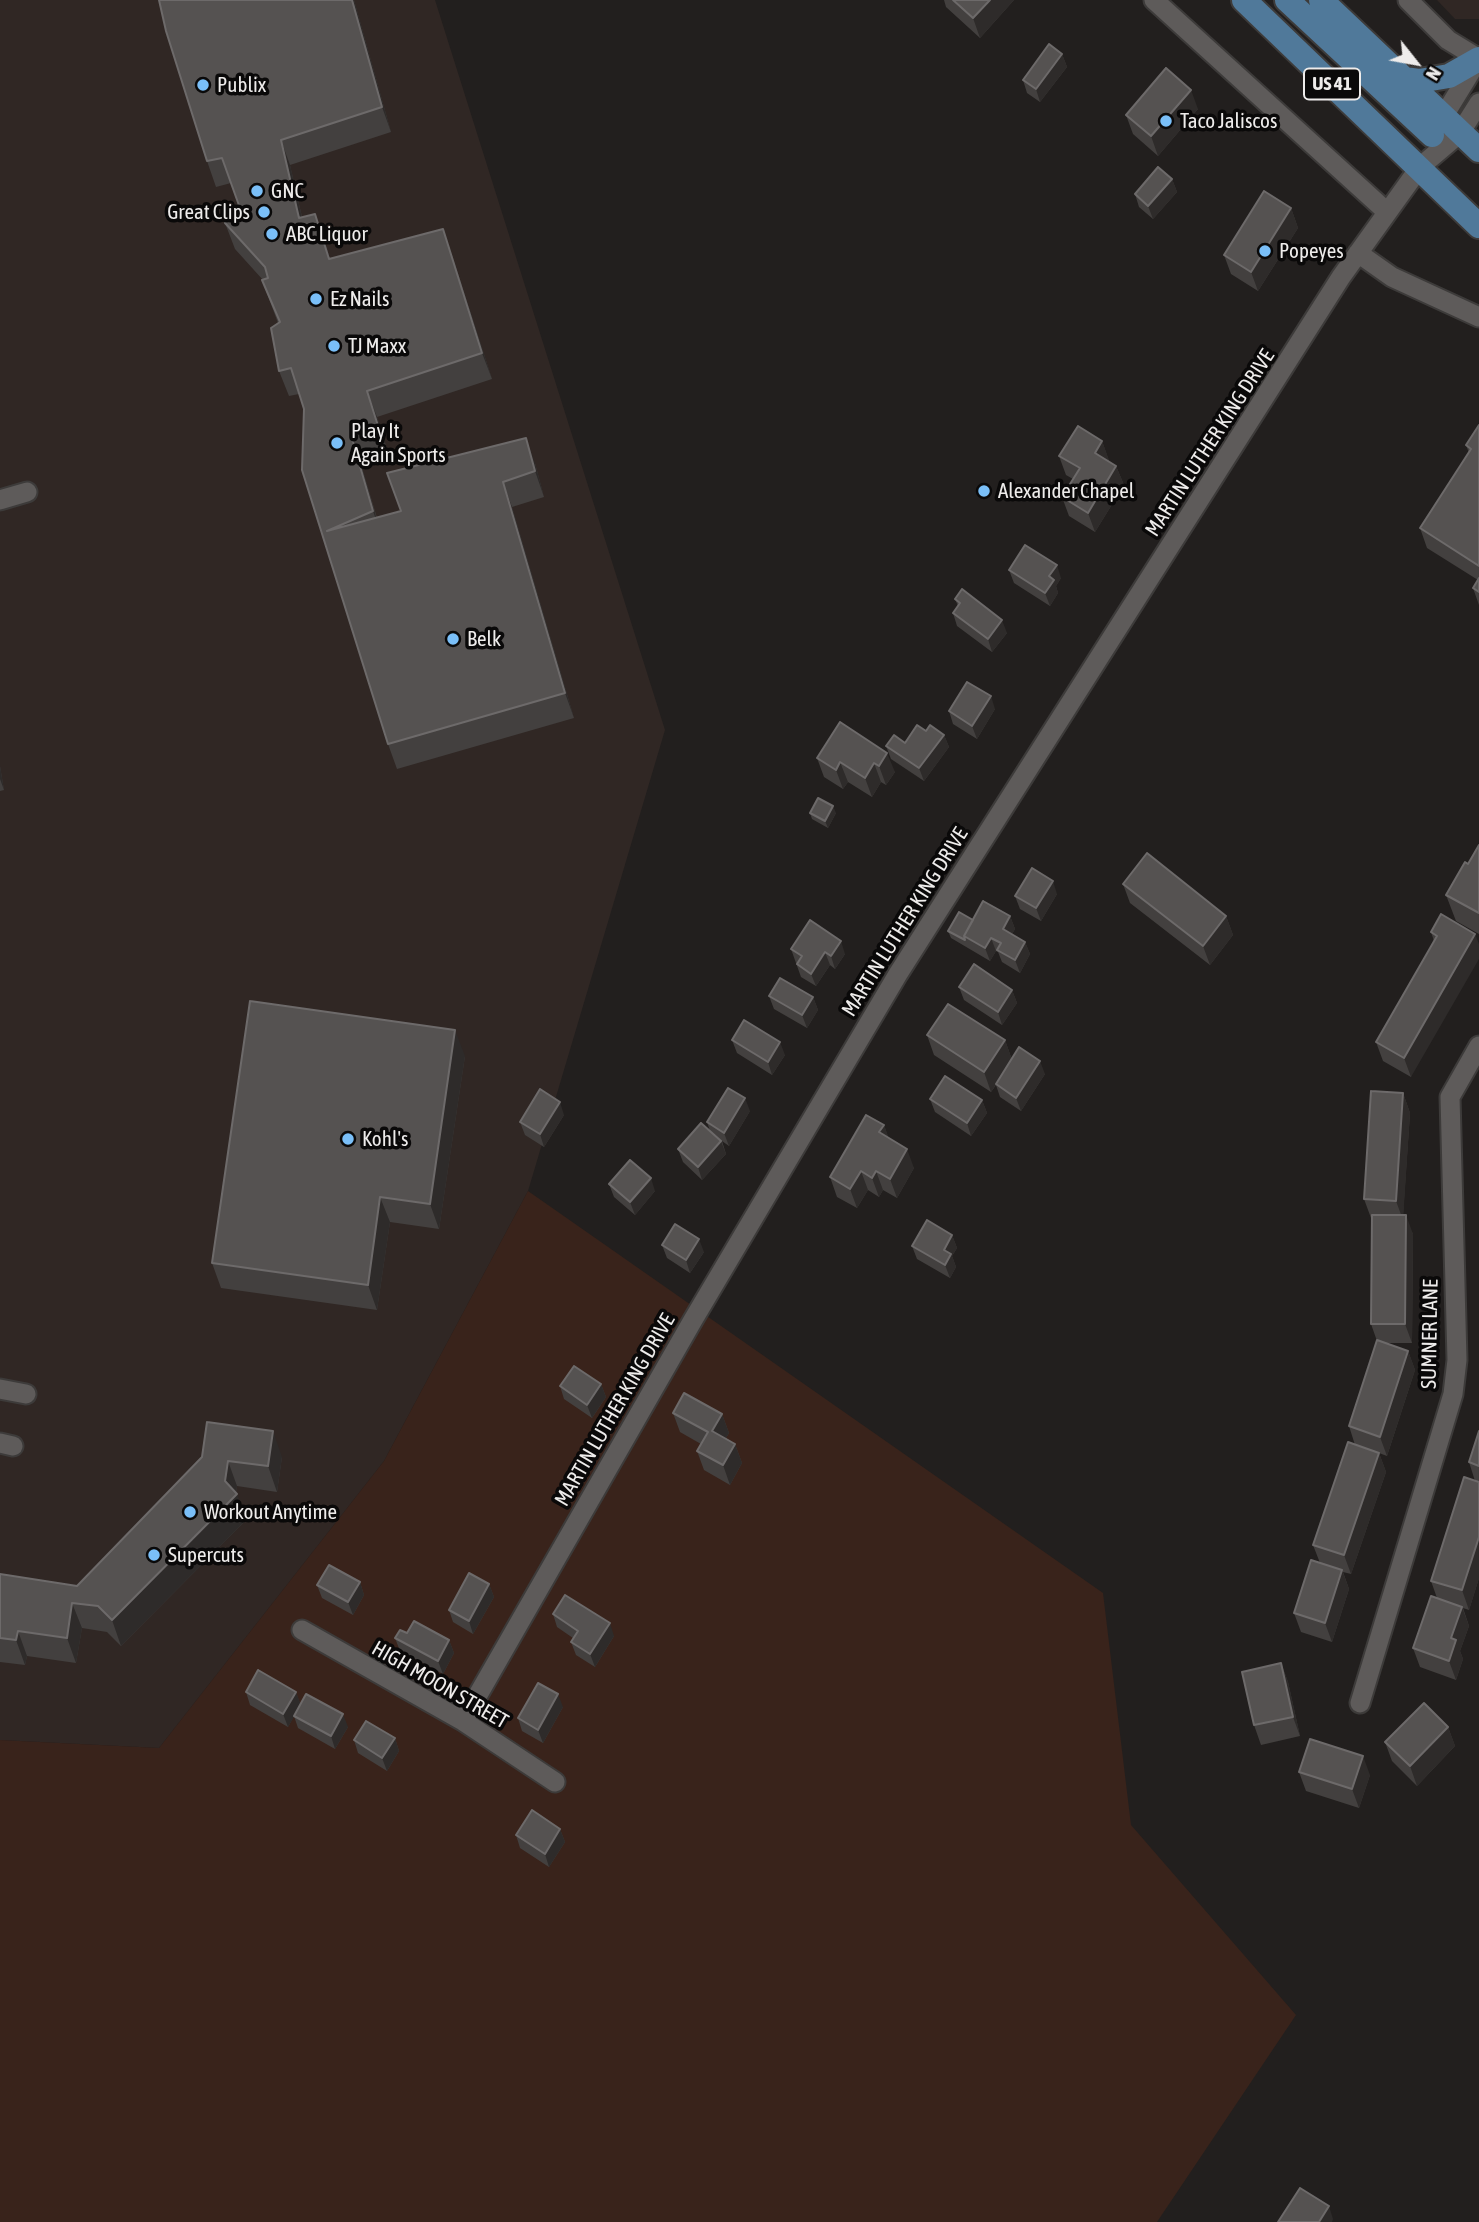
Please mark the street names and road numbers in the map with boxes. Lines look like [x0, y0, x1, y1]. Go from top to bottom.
road number: US 41 [1304, 68, 1360, 100]
street label: MARTIN LUTHER KING DRIVE [1140, 345, 1280, 541]
street label: MARTIN LUTHER KING DRIVE [837, 823, 973, 1021]
street label: SUMNER LANE [1416, 1279, 1444, 1389]
street label: MARTIN LUTHER KING DRIVE [550, 1309, 680, 1511]
street label: HIGH MOON STREET [367, 1636, 513, 1734]

